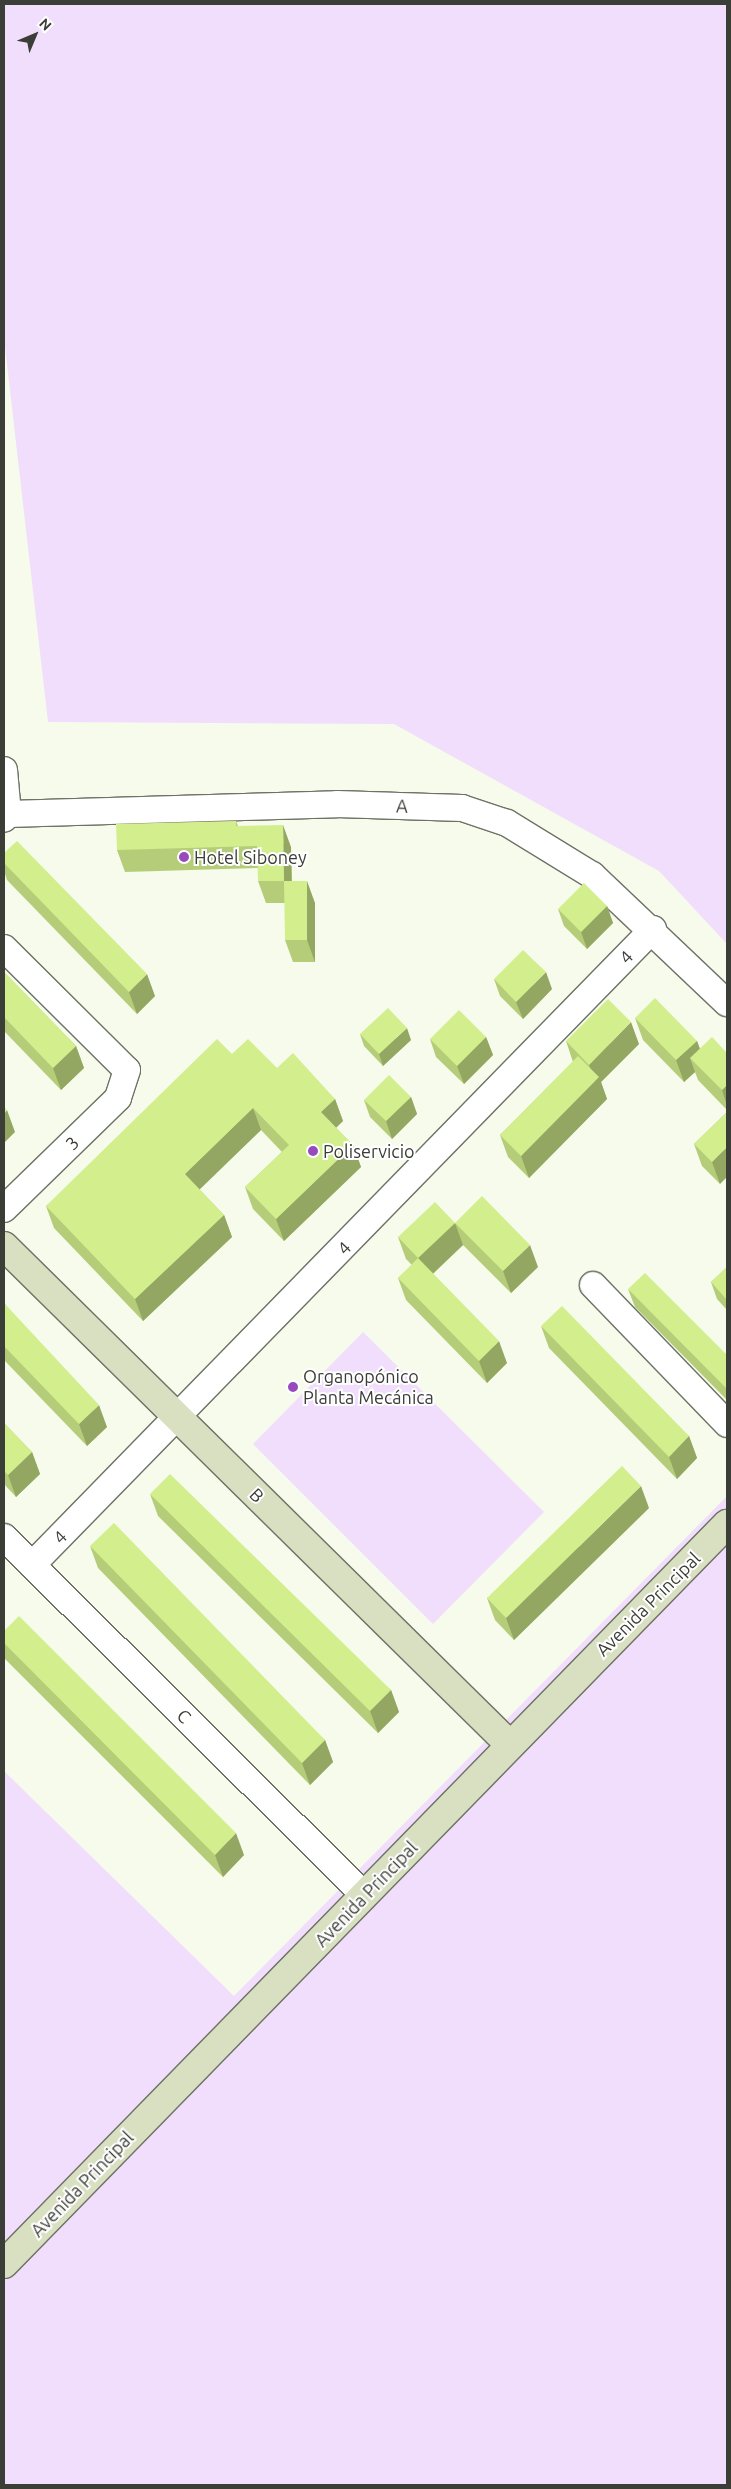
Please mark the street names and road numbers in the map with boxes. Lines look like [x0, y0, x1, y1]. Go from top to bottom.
street label: A [396, 795, 408, 817]
street label: 4 [615, 946, 637, 968]
street label: 3 [61, 1132, 83, 1154]
street label: 4 [333, 1237, 355, 1259]
street label: B [245, 1483, 269, 1507]
street label: 4 [49, 1526, 71, 1548]
street label: Avenida Principal [592, 1548, 704, 1660]
street label: C [172, 1704, 196, 1728]
street label: Avenida Principal [310, 1837, 422, 1951]
street label: Avenida Principal [26, 2127, 138, 2241]

